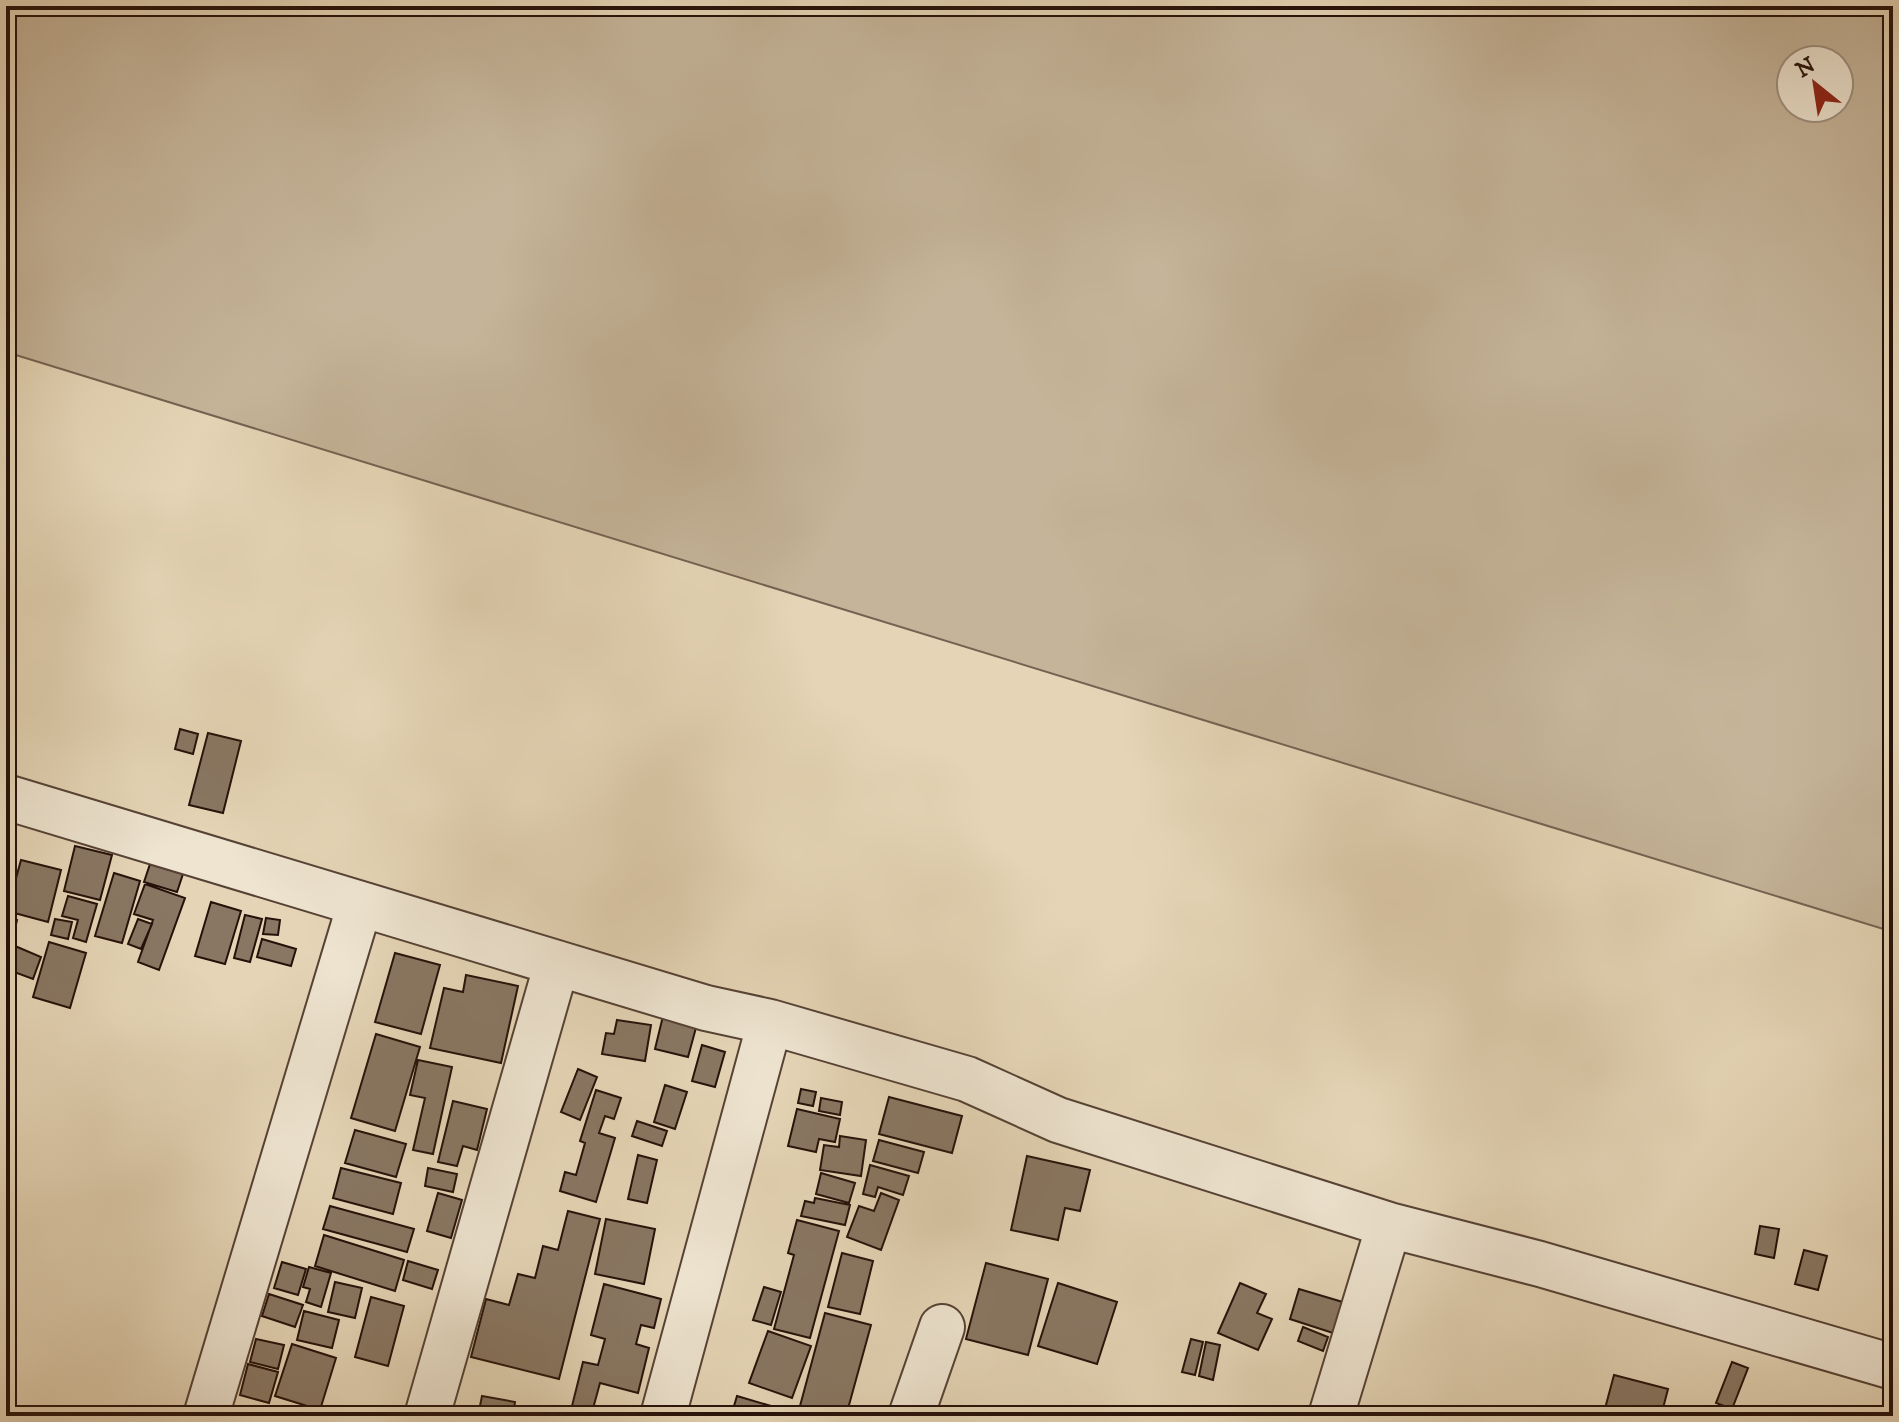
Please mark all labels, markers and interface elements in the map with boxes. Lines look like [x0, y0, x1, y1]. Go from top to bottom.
north arrow [1775, 44, 1855, 124]
text: N [1791, 52, 1820, 84]

